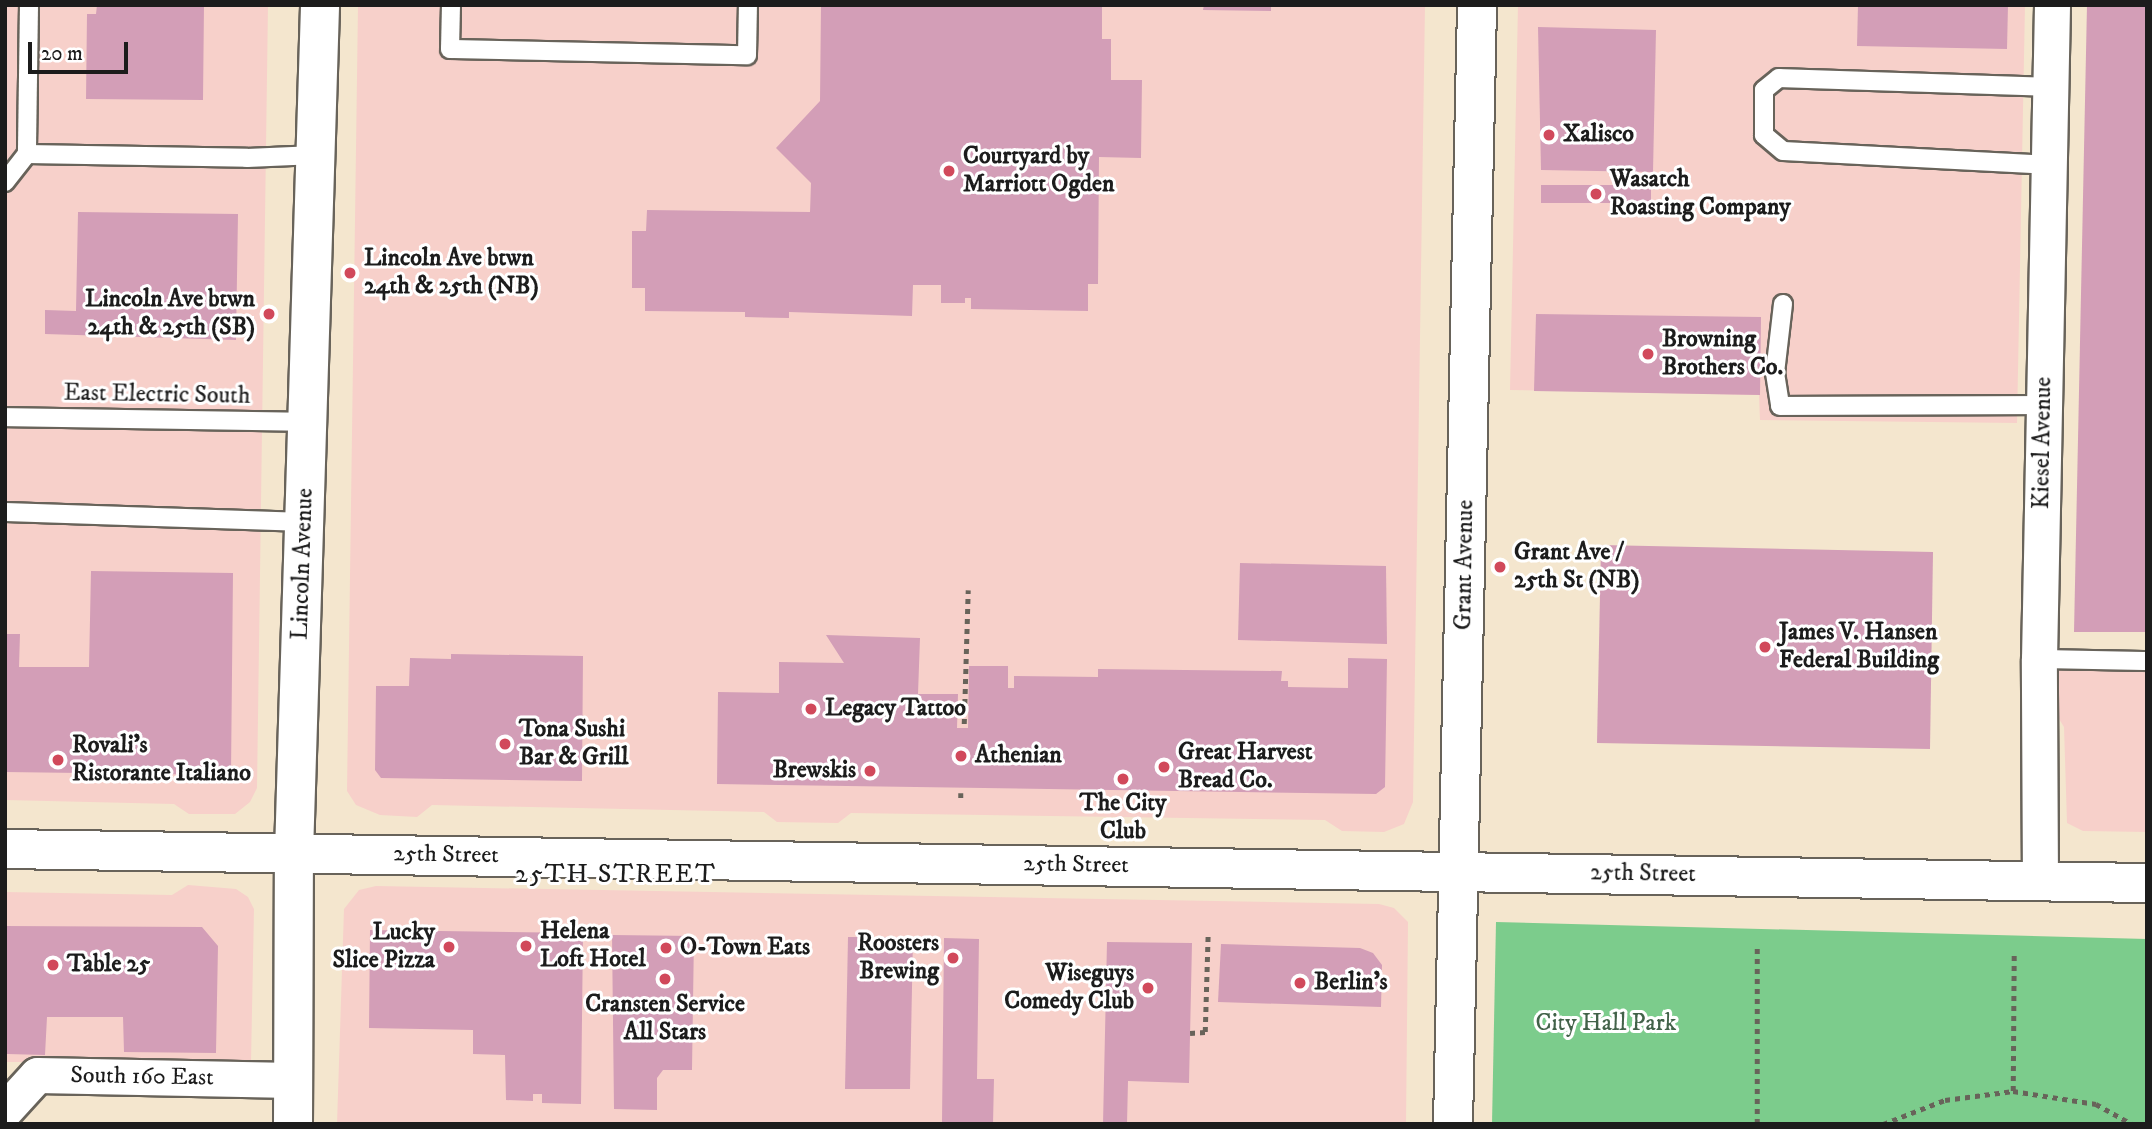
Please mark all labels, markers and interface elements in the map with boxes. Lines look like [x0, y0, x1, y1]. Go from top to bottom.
scale bar [32, 28, 131, 72]
text: 20 m [41, 41, 83, 67]
place label: Xalisco [1563, 121, 1634, 149]
marker: Xalisco [1541, 127, 1557, 143]
place label: Courtyard by Marriott Ogden [963, 143, 1115, 199]
marker: Courtyard by Marriott Ogden [941, 163, 957, 179]
place label: Wasatch Roasting Company [1610, 166, 1791, 222]
marker: Wasatch Roasting Company [1588, 186, 1604, 202]
place label: Lincoln Ave btwn 24th & 25th (NB) [364, 245, 539, 301]
marker: Lincoln Ave btwn 24th & 25th (NB) [342, 265, 358, 281]
place label: Lincoln Ave btwn 24th & 25th (SB) [85, 286, 255, 342]
marker: Lincoln Ave btwn 24th & 25th (SB) [261, 306, 277, 322]
place label: Browning Brothers Co. [1662, 326, 1783, 382]
marker: Browning Brothers Co. [1640, 346, 1656, 362]
street label: Kiesel Avenue [2027, 377, 2059, 509]
street label: East Electric South [63, 379, 251, 411]
street label: Lincoln Avenue [286, 488, 320, 640]
street label: Grant Avenue [1449, 500, 1481, 630]
place label: Grant Ave / 25th St (NB) [1514, 539, 1639, 595]
marker: Grant Ave / 25th St (NB) [1492, 559, 1508, 575]
place label: James V. Hansen Federal Building [1779, 619, 1939, 675]
marker: James V. Hansen Federal Building [1757, 639, 1773, 655]
place label: Legacy Tattoo [825, 695, 966, 723]
marker: Legacy Tattoo [803, 701, 819, 717]
place label: Tona Sushi Bar & Grill [519, 716, 628, 772]
place label: Rovali's Ristorante Italiano [72, 732, 251, 788]
marker: Tona Sushi Bar & Grill [497, 736, 513, 752]
place label: Great Harvest Bread Co. [1178, 739, 1312, 795]
place label: Athenian [975, 742, 1062, 770]
marker: Athenian [953, 748, 969, 764]
marker: Rovali's Ristorante Italiano [50, 752, 66, 768]
place label: Brewskis [773, 757, 856, 785]
marker: Great Harvest Bread Co. [1156, 759, 1172, 775]
marker: Brewskis [862, 763, 878, 779]
marker: The City Club [1115, 771, 1131, 787]
place label: The City Club [1080, 790, 1166, 846]
street label: 25th Street [393, 840, 499, 870]
street label: 25th Street [1023, 850, 1129, 880]
district label: 25TH STREET [516, 859, 716, 891]
street label: 25th Street [1590, 859, 1696, 889]
place label: Helena Loft Hotel [540, 918, 646, 974]
place label: Lucky Slice Pizza [332, 919, 435, 975]
place label: Roosters Brewing [857, 930, 939, 986]
place label: O-Town Eats [680, 934, 810, 962]
marker: Helena Loft Hotel [518, 938, 534, 954]
marker: Lucky Slice Pizza [441, 939, 457, 955]
marker: O-Town Eats [658, 940, 674, 956]
marker: Roosters Brewing [945, 950, 961, 966]
place label: Table 25 [67, 951, 150, 979]
marker: Table 25 [45, 957, 61, 973]
place label: Wiseguys Comedy Club [1004, 960, 1134, 1016]
place label: Berlin's [1314, 969, 1388, 997]
marker: Cransten Service All Stars [657, 971, 673, 987]
marker: Berlin's [1292, 975, 1308, 991]
marker: Wiseguys Comedy Club [1140, 980, 1156, 996]
place label: Cransten Service All Stars [585, 991, 745, 1047]
park label: City Hall Park [1536, 1010, 1676, 1038]
street label: South 160 East [70, 1061, 214, 1093]

